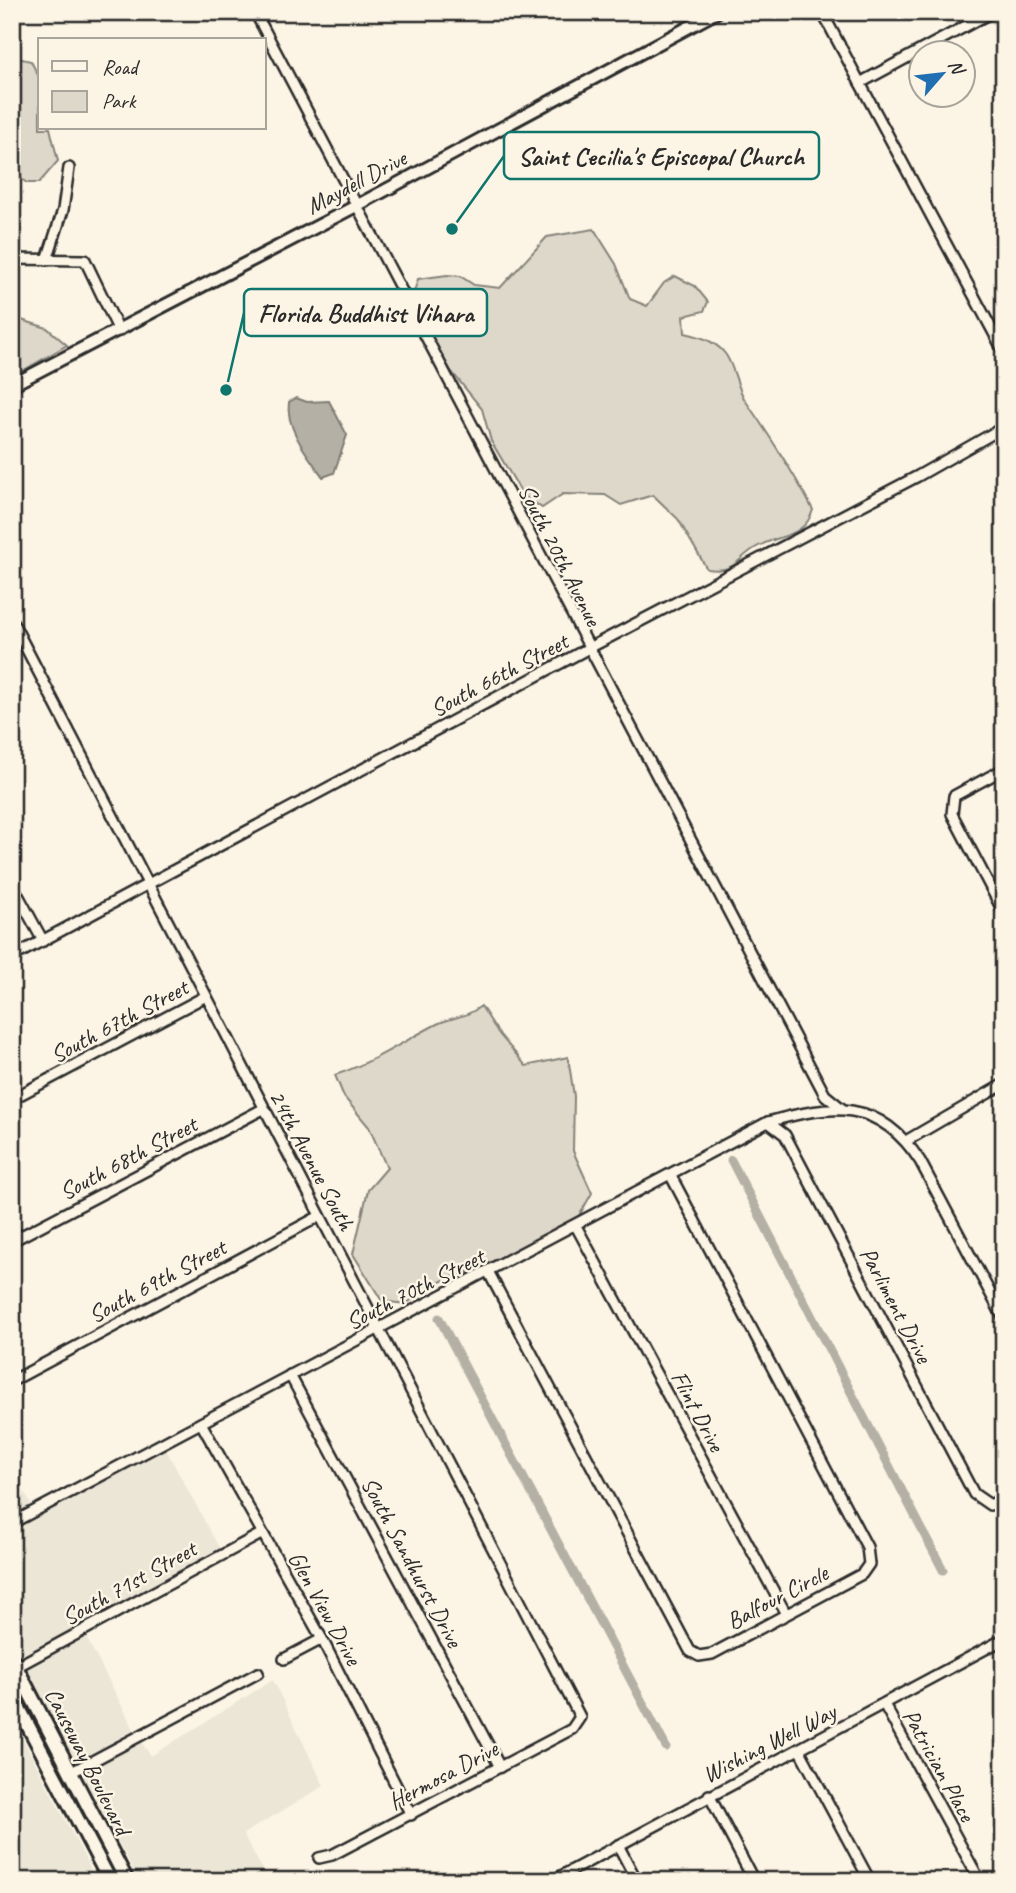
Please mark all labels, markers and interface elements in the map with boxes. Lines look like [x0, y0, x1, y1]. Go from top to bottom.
legend [38, 38, 266, 130]
north arrow [908, 38, 978, 108]
text: Road [102, 54, 141, 80]
text: N [943, 56, 971, 80]
text: Park [102, 88, 137, 114]
callout: Saint Cecilia's Episcopal Church [504, 132, 819, 179]
text: Saint Cecilia's Episcopal Church [518, 140, 806, 173]
street label: Maydell Drive [301, 142, 413, 221]
callout: Florida Buddhist Vihara [244, 289, 487, 336]
text: Florida Buddhist Vihara [258, 297, 476, 330]
street label: South 20th Avenue [511, 479, 610, 633]
street label: South 66th Street [425, 625, 575, 724]
street label: South 67th Street [45, 971, 195, 1070]
street label: 24th Avenue South [262, 1085, 362, 1236]
street label: South 68th Street [54, 1108, 204, 1207]
street label: South 69th Street [83, 1231, 233, 1330]
street label: South 70th Street [341, 1240, 491, 1337]
street label: Parliment Drive [853, 1242, 940, 1370]
street label: Flint Drive [664, 1365, 733, 1458]
street label: South Sandhurst Drive [355, 1472, 471, 1654]
street label: South 71st Street [57, 1533, 203, 1632]
street label: Glen View Drive [281, 1546, 370, 1672]
street label: Balfour Circle [721, 1557, 835, 1636]
street label: Causeway Boulevard [38, 1683, 140, 1843]
street label: Wishing Well Way [697, 1696, 842, 1789]
street label: Patrician Place [896, 1704, 983, 1828]
street label: Hermosa Drive [383, 1733, 505, 1816]

